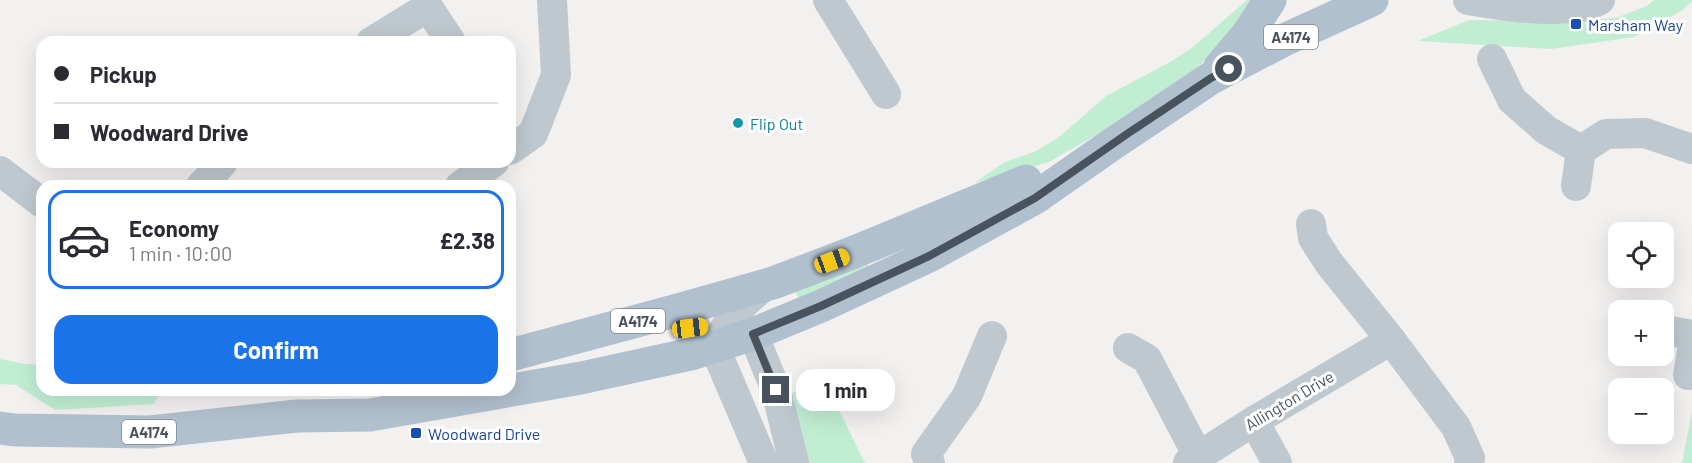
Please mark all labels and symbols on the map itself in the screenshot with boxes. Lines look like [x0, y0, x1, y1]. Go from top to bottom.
place label: Marsham Way [1588, 15, 1684, 34]
marker: Marsham Way [1569, 17, 1583, 31]
road number: A4174 [1264, 25, 1318, 49]
route start [1215, 55, 1242, 82]
place label: Flip Out [750, 114, 803, 133]
marker: Flip Out [731, 116, 745, 130]
car [812, 246, 852, 276]
road number: A4174 [611, 309, 665, 333]
car [671, 317, 709, 339]
street label: Allington Drive [1241, 366, 1337, 434]
callout: 1 min [797, 369, 896, 411]
route end [762, 376, 789, 403]
road number: A4174 [122, 420, 176, 444]
place label: Woodward Drive [428, 424, 540, 443]
marker: Woodward Drive [409, 426, 423, 440]

